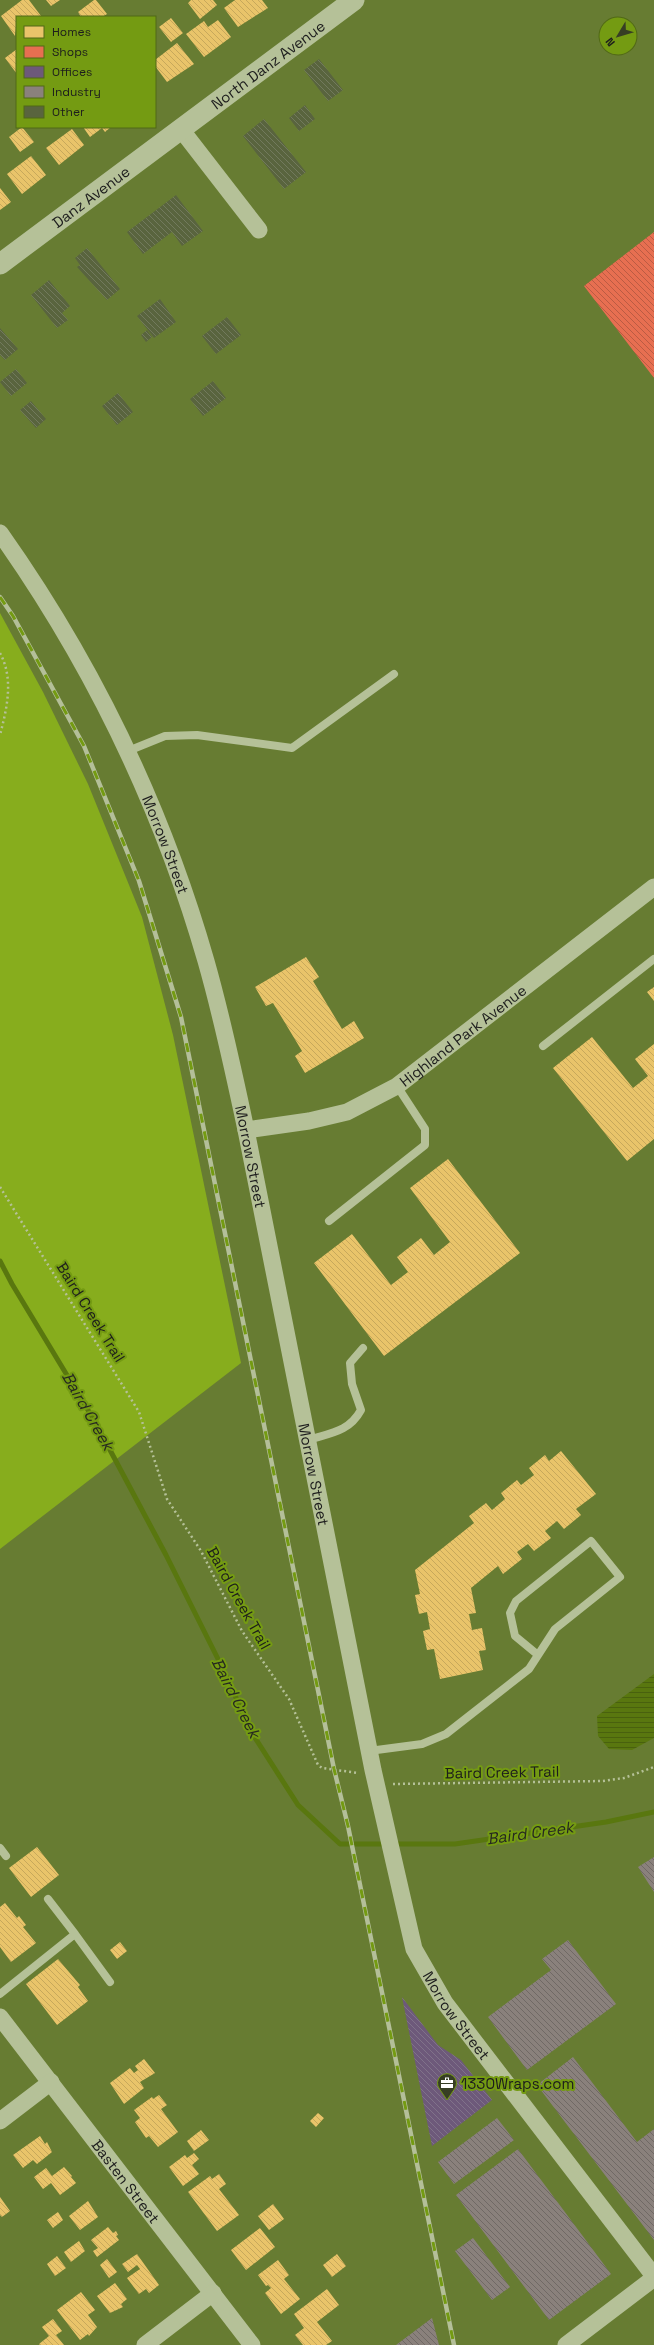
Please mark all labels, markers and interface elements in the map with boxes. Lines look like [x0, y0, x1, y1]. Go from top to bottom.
legend [16, 16, 156, 128]
street label: North Danz Avenue [207, 16, 328, 113]
north arrow [598, 16, 638, 56]
text: Homes [52, 24, 91, 40]
text: N [602, 35, 618, 49]
text: Shops [52, 44, 88, 60]
text: Offices [52, 64, 92, 80]
text: Industry [52, 84, 101, 100]
text: Other [52, 104, 85, 120]
street label: Danz Avenue [48, 161, 133, 232]
street label: Morrow Street [138, 792, 194, 896]
street label: Highland Park Avenue [395, 980, 530, 1090]
street label: Morrow Street [232, 1103, 271, 1210]
street label: Baird Creek Trail [53, 1258, 129, 1366]
water label: Baird Creek [57, 1368, 120, 1456]
street label: Morrow Street [295, 1421, 334, 1527]
street label: Baird Creek Trail [203, 1543, 275, 1653]
water label: Baird Creek [207, 1654, 266, 1744]
street label: Baird Creek Trail [445, 1762, 559, 1782]
water label: Baird Creek [485, 1816, 577, 1849]
street label: Morrow Street [419, 1968, 494, 2063]
office icon: 1330Wraps.com [436, 2072, 458, 2100]
place label: 1330Wraps.com [461, 2074, 575, 2093]
street label: Basten Street [88, 2135, 164, 2227]

